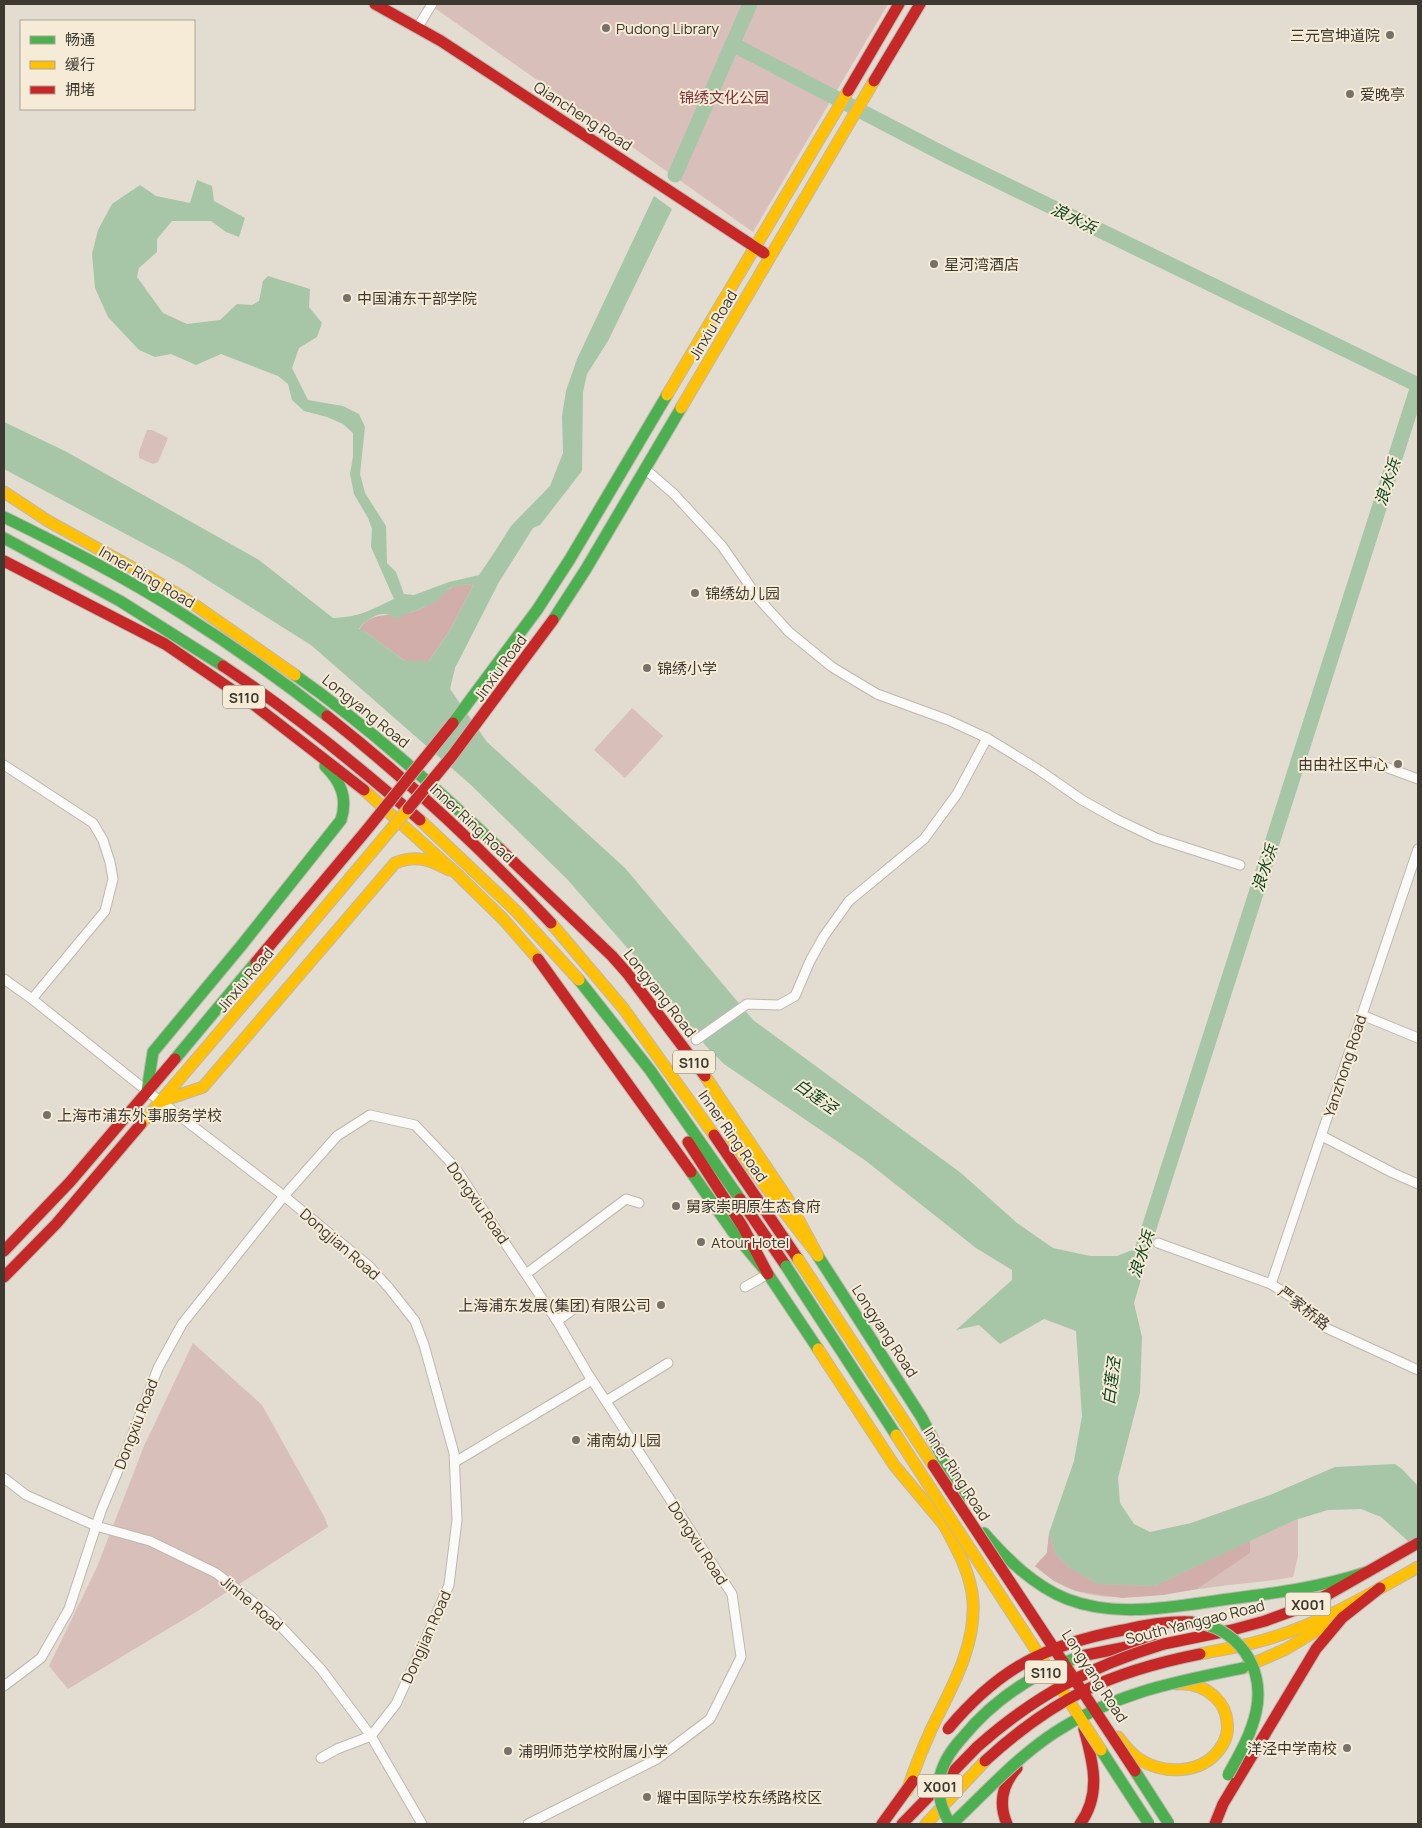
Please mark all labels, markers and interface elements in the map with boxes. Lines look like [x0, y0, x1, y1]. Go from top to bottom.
place label: Pudong Library [616, 18, 719, 39]
legend [20, 20, 195, 110]
marker: Pudong Library [600, 22, 612, 34]
place label: 三元宫坤道院 [1290, 25, 1380, 46]
text: 畅通 [65, 29, 95, 50]
marker: 三元宫坤道院 [1384, 29, 1396, 41]
text: 缓行 [65, 54, 95, 75]
street label: Qiancheng Road [530, 76, 636, 156]
text: 拥堵 [65, 79, 95, 100]
place label: 爱晚亭 [1360, 84, 1405, 105]
park label: 锦绣文化公园 [679, 87, 769, 108]
marker: 爱晚亭 [1344, 88, 1356, 100]
water label: 浪水浜 [1048, 198, 1102, 239]
place label: 星河湾酒店 [944, 254, 1019, 275]
marker: 星河湾酒店 [928, 258, 940, 270]
street label: Jinxiu Road [684, 286, 742, 364]
place label: 中国浦东干部学院 [357, 288, 477, 309]
marker: 中国浦东干部学院 [341, 292, 353, 304]
water label: 浪水浜 [1369, 454, 1405, 508]
street label: Inner Ring Road [95, 541, 199, 613]
place label: 锦绣幼儿园 [705, 583, 780, 604]
marker: 锦绣幼儿园 [689, 587, 701, 599]
street label: Jinxiu Road [469, 630, 531, 706]
place label: 锦绣小学 [657, 658, 717, 679]
marker: 锦绣小学 [641, 662, 653, 674]
street label: Longyang Road [318, 669, 414, 753]
road number: S110 [223, 686, 265, 709]
place label: 由由社区中心 [1298, 754, 1388, 775]
marker: 由由社区中心 [1392, 758, 1404, 770]
street label: Inner Ring Road [425, 779, 519, 867]
water label: 浪水浜 [1246, 840, 1282, 894]
street label: Jinxiu Road [212, 943, 278, 1017]
street label: Longyang Road [619, 945, 701, 1041]
street label: Yanzhong Road [1319, 1012, 1371, 1120]
road number: S110 [673, 1050, 715, 1074]
water label: 白莲泾 [790, 1073, 844, 1120]
street label: Inner Ring Road [693, 1086, 773, 1186]
place label: 上海市浦东外事服务学校 [57, 1105, 222, 1126]
marker: 上海市浦东外事服务学校 [41, 1109, 53, 1121]
street label: Dongxiu Road [442, 1158, 514, 1248]
place label: 舅家崇明原生态食府 [686, 1196, 821, 1217]
marker: 舅家崇明原生态食府 [670, 1200, 682, 1212]
street label: Dongjian Road [295, 1203, 385, 1285]
water label: 浪水浜 [1123, 1226, 1159, 1280]
place label: Atour Hotel [711, 1232, 789, 1253]
marker: Atour Hotel [695, 1236, 707, 1248]
street label: Longyang Road [847, 1281, 923, 1381]
street label: 严家桥路 [1274, 1281, 1334, 1335]
place label: 上海浦东发展(集团)有限公司 [458, 1295, 651, 1316]
marker: 上海浦东发展(集团)有限公司 [655, 1299, 667, 1311]
water label: 白莲泾 [1097, 1354, 1125, 1406]
street label: Dongxiu Road [109, 1376, 163, 1472]
street label: Inner Ring Road [919, 1423, 995, 1525]
place label: 浦南幼儿园 [586, 1430, 661, 1451]
marker: 浦南幼儿园 [570, 1434, 582, 1446]
street label: Dongxiu Road [663, 1497, 733, 1589]
street label: Jinhe Road [216, 1571, 288, 1635]
street label: Dongjian Road [396, 1587, 456, 1687]
road number: X001 [1286, 1592, 1330, 1616]
street label: South Yanggao Road [1123, 1595, 1267, 1649]
street label: Longyang Road [1057, 1626, 1133, 1726]
road number: S110 [1025, 1660, 1067, 1684]
place label: 洋泾中学南校 [1247, 1738, 1337, 1759]
place label: 浦明师范学校附属小学 [518, 1741, 668, 1762]
marker: 洋泾中学南校 [1341, 1742, 1353, 1754]
marker: 浦明师范学校附属小学 [502, 1745, 514, 1757]
road number: X001 [918, 1774, 962, 1798]
place label: 耀中国际学校东绣路校区 [657, 1787, 822, 1808]
marker: 耀中国际学校东绣路校区 [641, 1791, 653, 1803]

